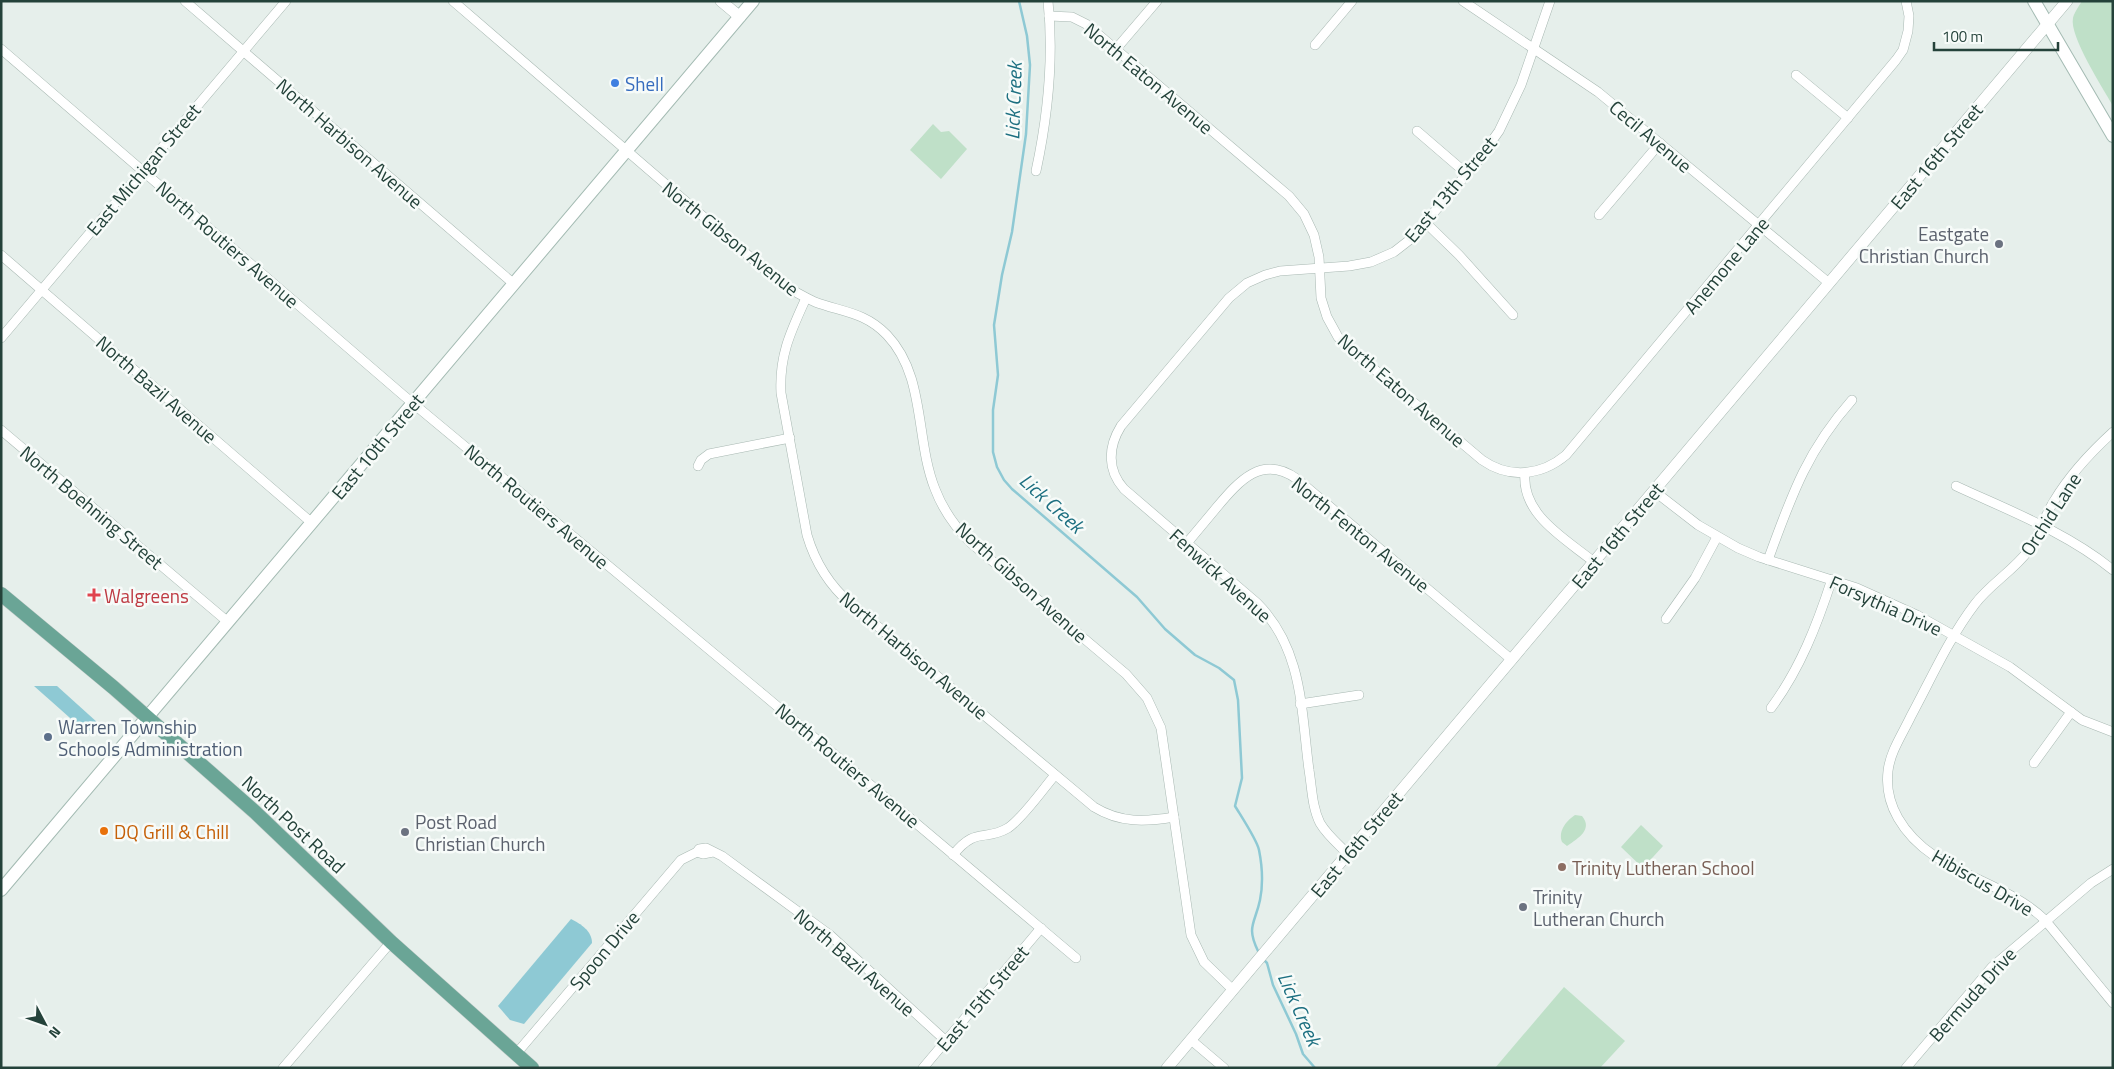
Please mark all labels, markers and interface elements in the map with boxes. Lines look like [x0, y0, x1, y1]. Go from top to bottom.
street label: North Eaton Avenue [1078, 15, 1220, 141]
scale bar [1934, 20, 2058, 52]
text: 100 m [1942, 25, 1983, 48]
water label: Lick Creek [996, 60, 1030, 140]
place label: Shell [625, 69, 664, 98]
street label: North Harbison Avenue [270, 71, 430, 215]
marker: Shell [609, 77, 621, 89]
street label: Cecil Avenue [1603, 93, 1699, 179]
street label: East Michigan Street [79, 96, 207, 242]
street label: East 16th Street [1883, 96, 1989, 216]
street label: East 13th Street [1397, 129, 1503, 249]
street label: North Routiers Avenue [150, 174, 306, 314]
street label: North Gibson Avenue [656, 174, 806, 302]
street label: Anemone Lane [1677, 210, 1775, 320]
place label: Eastgate Christian Church [1859, 219, 1989, 270]
marker: Eastgate Christian Church [1993, 238, 2005, 250]
street label: North Eaton Avenue [1332, 326, 1472, 454]
street label: North Bazil Avenue [90, 328, 224, 450]
street label: East 10th Street [324, 386, 430, 506]
street label: North Routiers Avenue [458, 437, 616, 575]
street label: North Boehning Street [14, 438, 170, 576]
water label: Lick Creek [1013, 465, 1093, 542]
street label: Orchid Lane [2012, 467, 2088, 561]
street label: North Fenton Avenue [1286, 469, 1436, 599]
street label: East 16th Street [1564, 475, 1670, 595]
street label: North Gibson Avenue [950, 515, 1094, 649]
street label: Fenwick Avenue [1163, 521, 1279, 629]
street label: Forsythia Drive [1825, 567, 1947, 643]
place label: Walgreens [104, 581, 189, 610]
street label: North Harbison Avenue [833, 584, 995, 726]
marker: Walgreens [88, 589, 100, 601]
street label: North Routiers Avenue [769, 696, 927, 834]
place label: Warren Township Schools Administration [58, 712, 243, 763]
marker: Warren Township Schools Administration [42, 731, 54, 743]
street label: North Post Road [236, 768, 352, 880]
street label: East 16th Street [1303, 784, 1409, 904]
place label: Post Road Christian Church [415, 807, 545, 858]
place label: DQ Grill & Chill [114, 817, 229, 846]
marker: DQ Grill & Chill [98, 825, 110, 837]
marker: Post Road Christian Church [399, 826, 411, 838]
street label: Hibiscus Drive [1927, 841, 2039, 923]
place label: Trinity Lutheran School [1572, 853, 1755, 882]
marker: Trinity Lutheran School [1556, 861, 1568, 873]
place label: Trinity Lutheran Church [1533, 882, 1665, 933]
street label: North Bazil Avenue [788, 901, 922, 1023]
marker: Trinity Lutheran Church [1517, 901, 1529, 913]
street label: Spoon Drive [562, 904, 646, 996]
street label: East 15th Street [929, 938, 1035, 1058]
street label: Bermuda Drive [1921, 940, 2023, 1048]
water label: Lick Creek [1270, 967, 1331, 1053]
north arrow [20, 999, 70, 1049]
text: N [44, 1022, 66, 1043]

